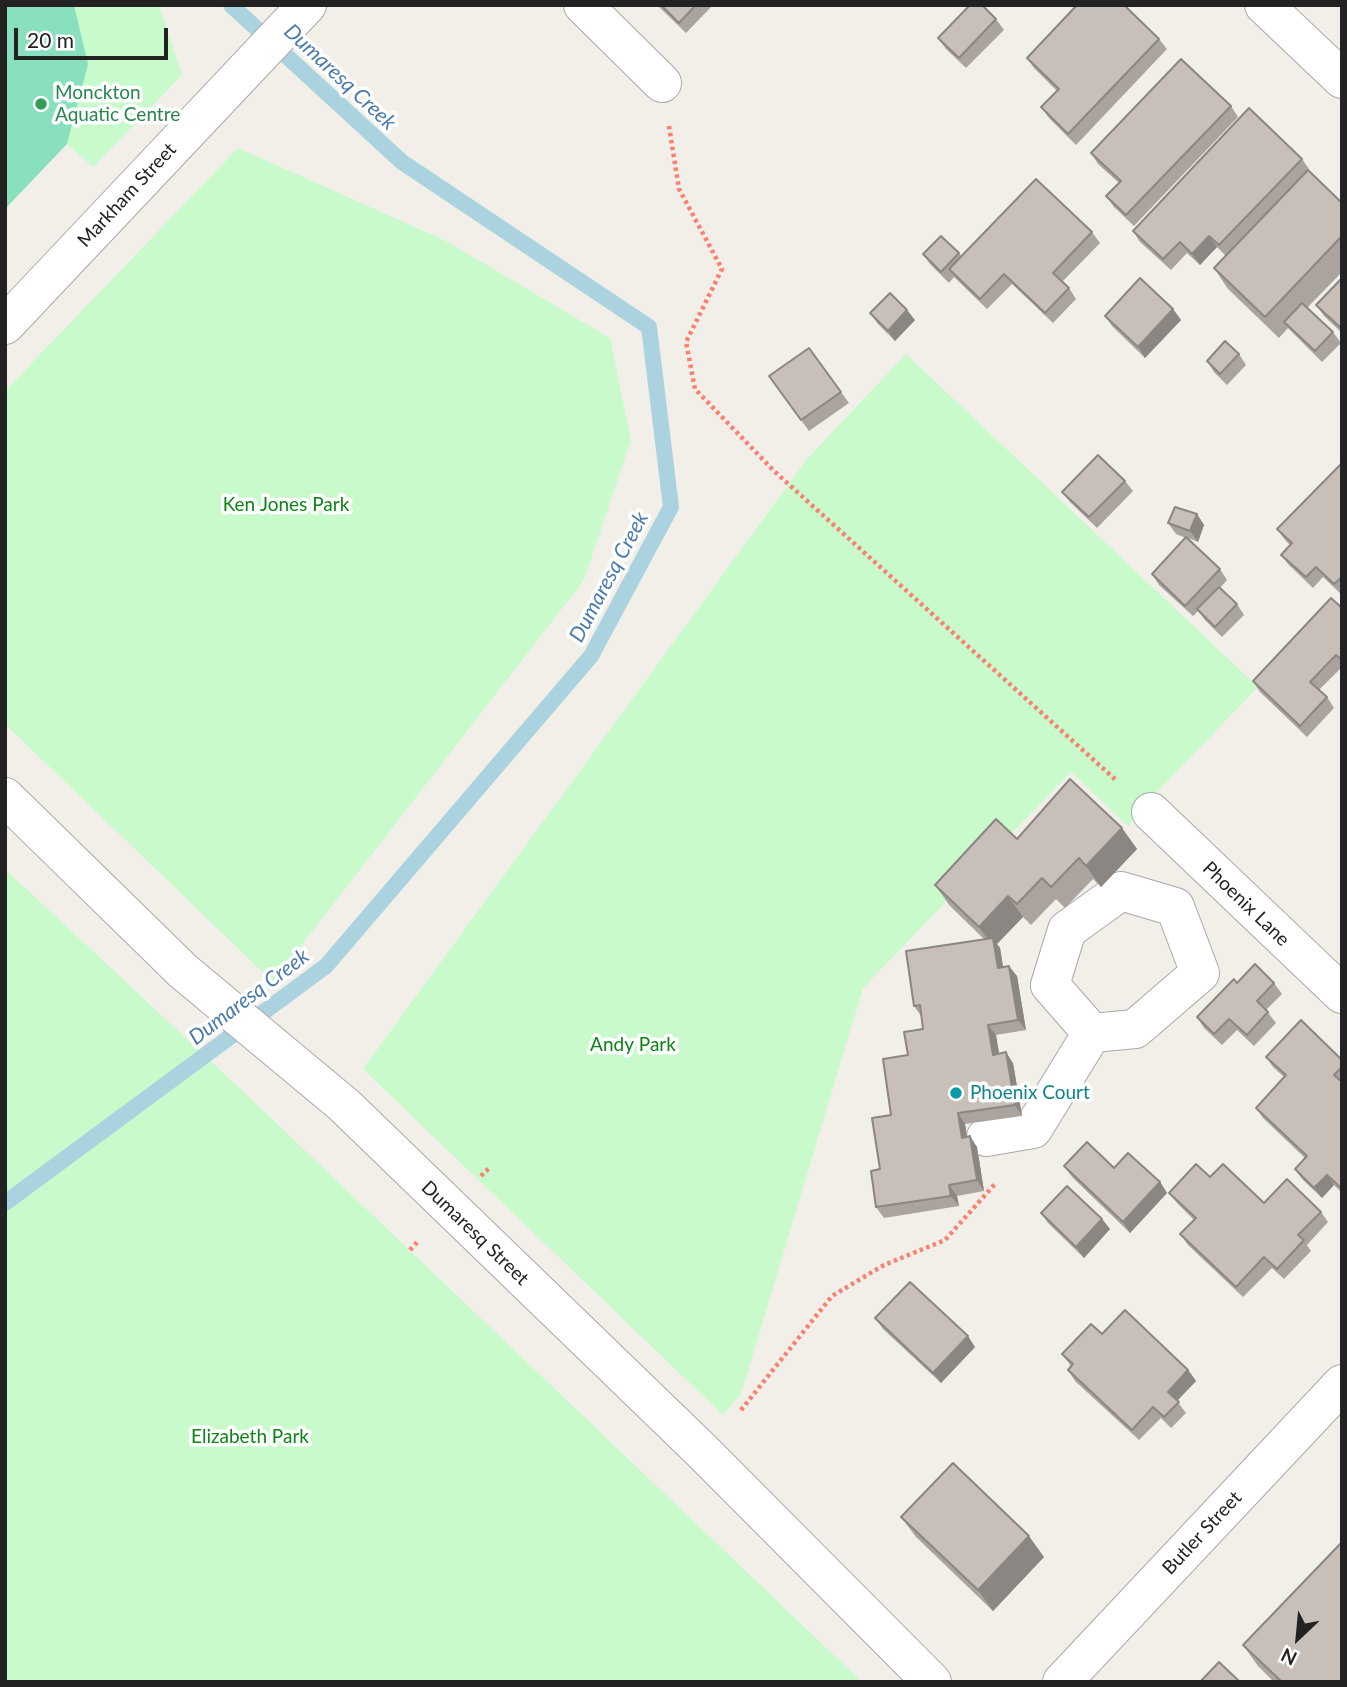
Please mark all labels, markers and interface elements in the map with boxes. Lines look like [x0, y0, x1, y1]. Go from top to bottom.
scale bar [18, 14, 172, 58]
water label: Dumaresq Creek [279, 19, 401, 135]
text: 20 m [27, 27, 74, 52]
place label: Monckton Aquatic Centre [55, 82, 180, 126]
marker: Monckton Aquatic Centre [33, 96, 49, 112]
street label: Markham Street [73, 138, 181, 252]
park label: Ken Jones Park [223, 494, 349, 516]
water label: Dumaresq Creek [564, 508, 654, 646]
street label: Phoenix Lane [1198, 857, 1294, 951]
water label: Dumaresq Creek [184, 944, 314, 1050]
park label: Andy Park [590, 1034, 676, 1056]
place label: Phoenix Court [970, 1082, 1090, 1104]
marker: Phoenix Court [948, 1085, 964, 1101]
street label: Dumaresq Street [417, 1176, 533, 1290]
park label: Elizabeth Park [191, 1426, 309, 1448]
street label: Butler Street [1158, 1487, 1246, 1579]
north arrow [1263, 1603, 1333, 1673]
text: N [1277, 1644, 1300, 1671]

